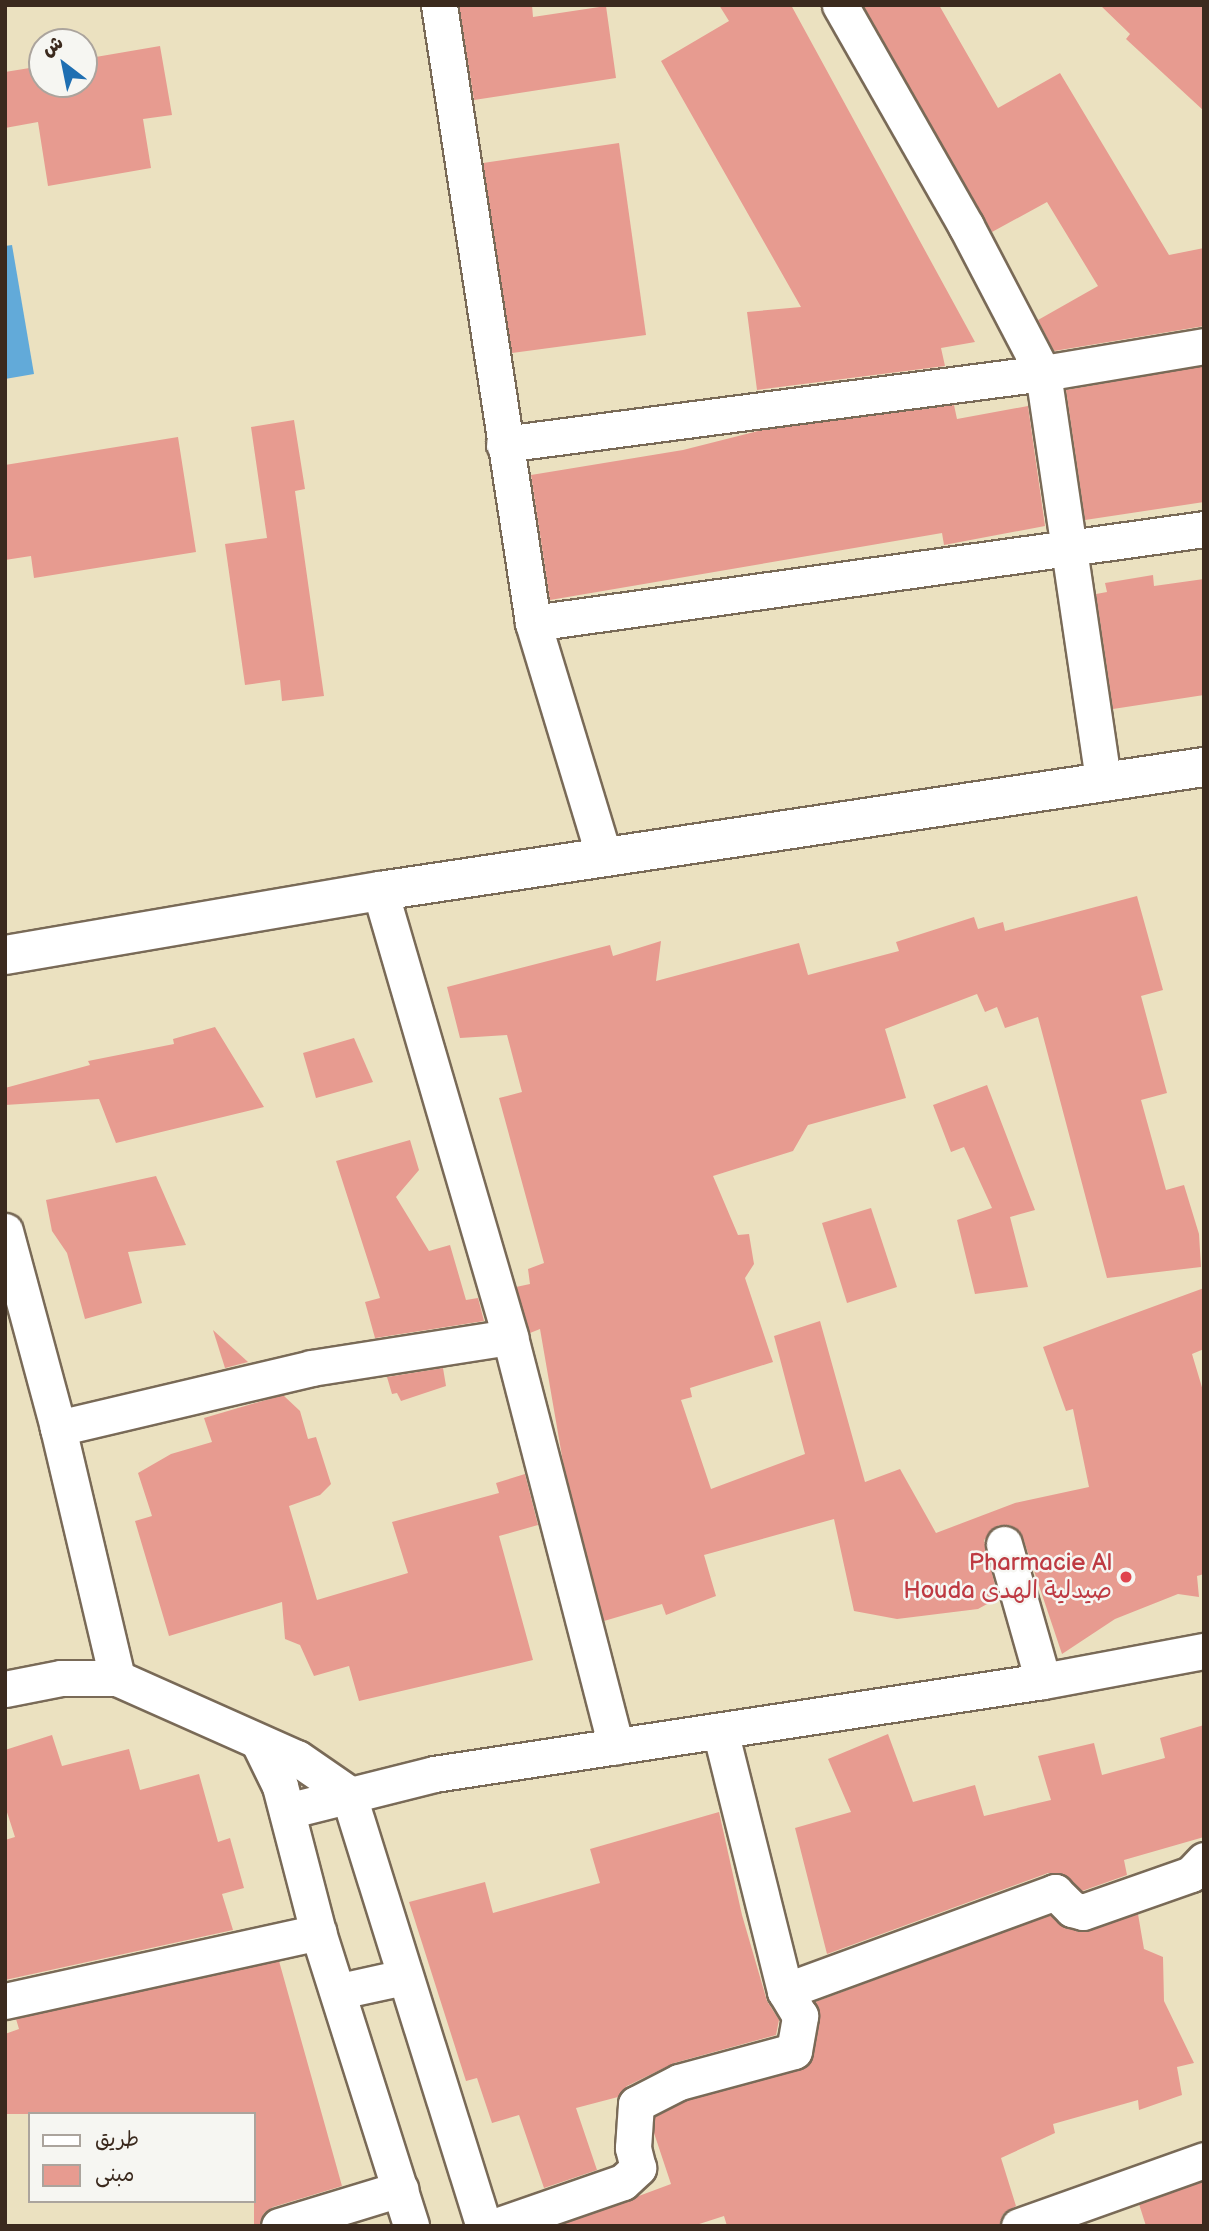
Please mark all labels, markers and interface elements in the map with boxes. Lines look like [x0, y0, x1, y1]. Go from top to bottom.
north arrow [28, 28, 98, 98]
text: ش [38, 31, 68, 62]
place label: Pharmacie Al Houda صيدلية الهدى [903, 1549, 1112, 1605]
marker: Pharmacie Al Houda صيدلية الهدى [1118, 1569, 1134, 1585]
legend [28, 2112, 256, 2203]
text: طريق [95, 2127, 139, 2152]
text: مبنى [95, 2162, 134, 2187]

